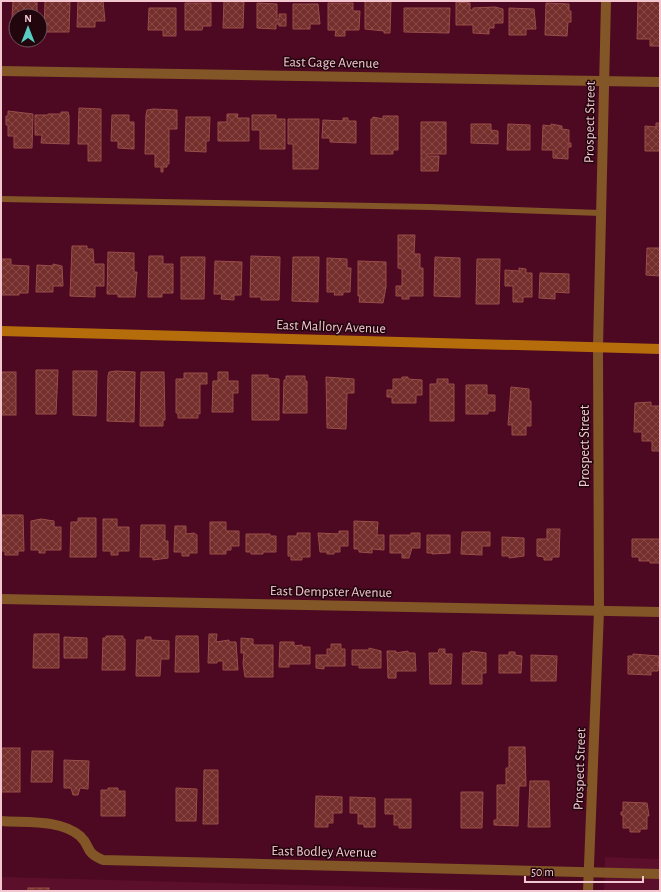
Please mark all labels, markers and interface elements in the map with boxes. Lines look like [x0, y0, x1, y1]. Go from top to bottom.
north arrow [8, 8, 48, 48]
text: N [24, 13, 32, 24]
street label: East Gage Avenue [283, 55, 379, 71]
street label: Prospect Street [582, 80, 598, 163]
street label: East Mallory Avenue [276, 318, 386, 336]
street label: Prospect Street [578, 404, 592, 487]
street label: East Dempster Avenue [270, 584, 392, 600]
street label: Prospect Street [572, 727, 588, 810]
street label: East Bodley Avenue [271, 844, 377, 860]
scale bar [525, 858, 643, 884]
text: 50 m [531, 866, 554, 878]

